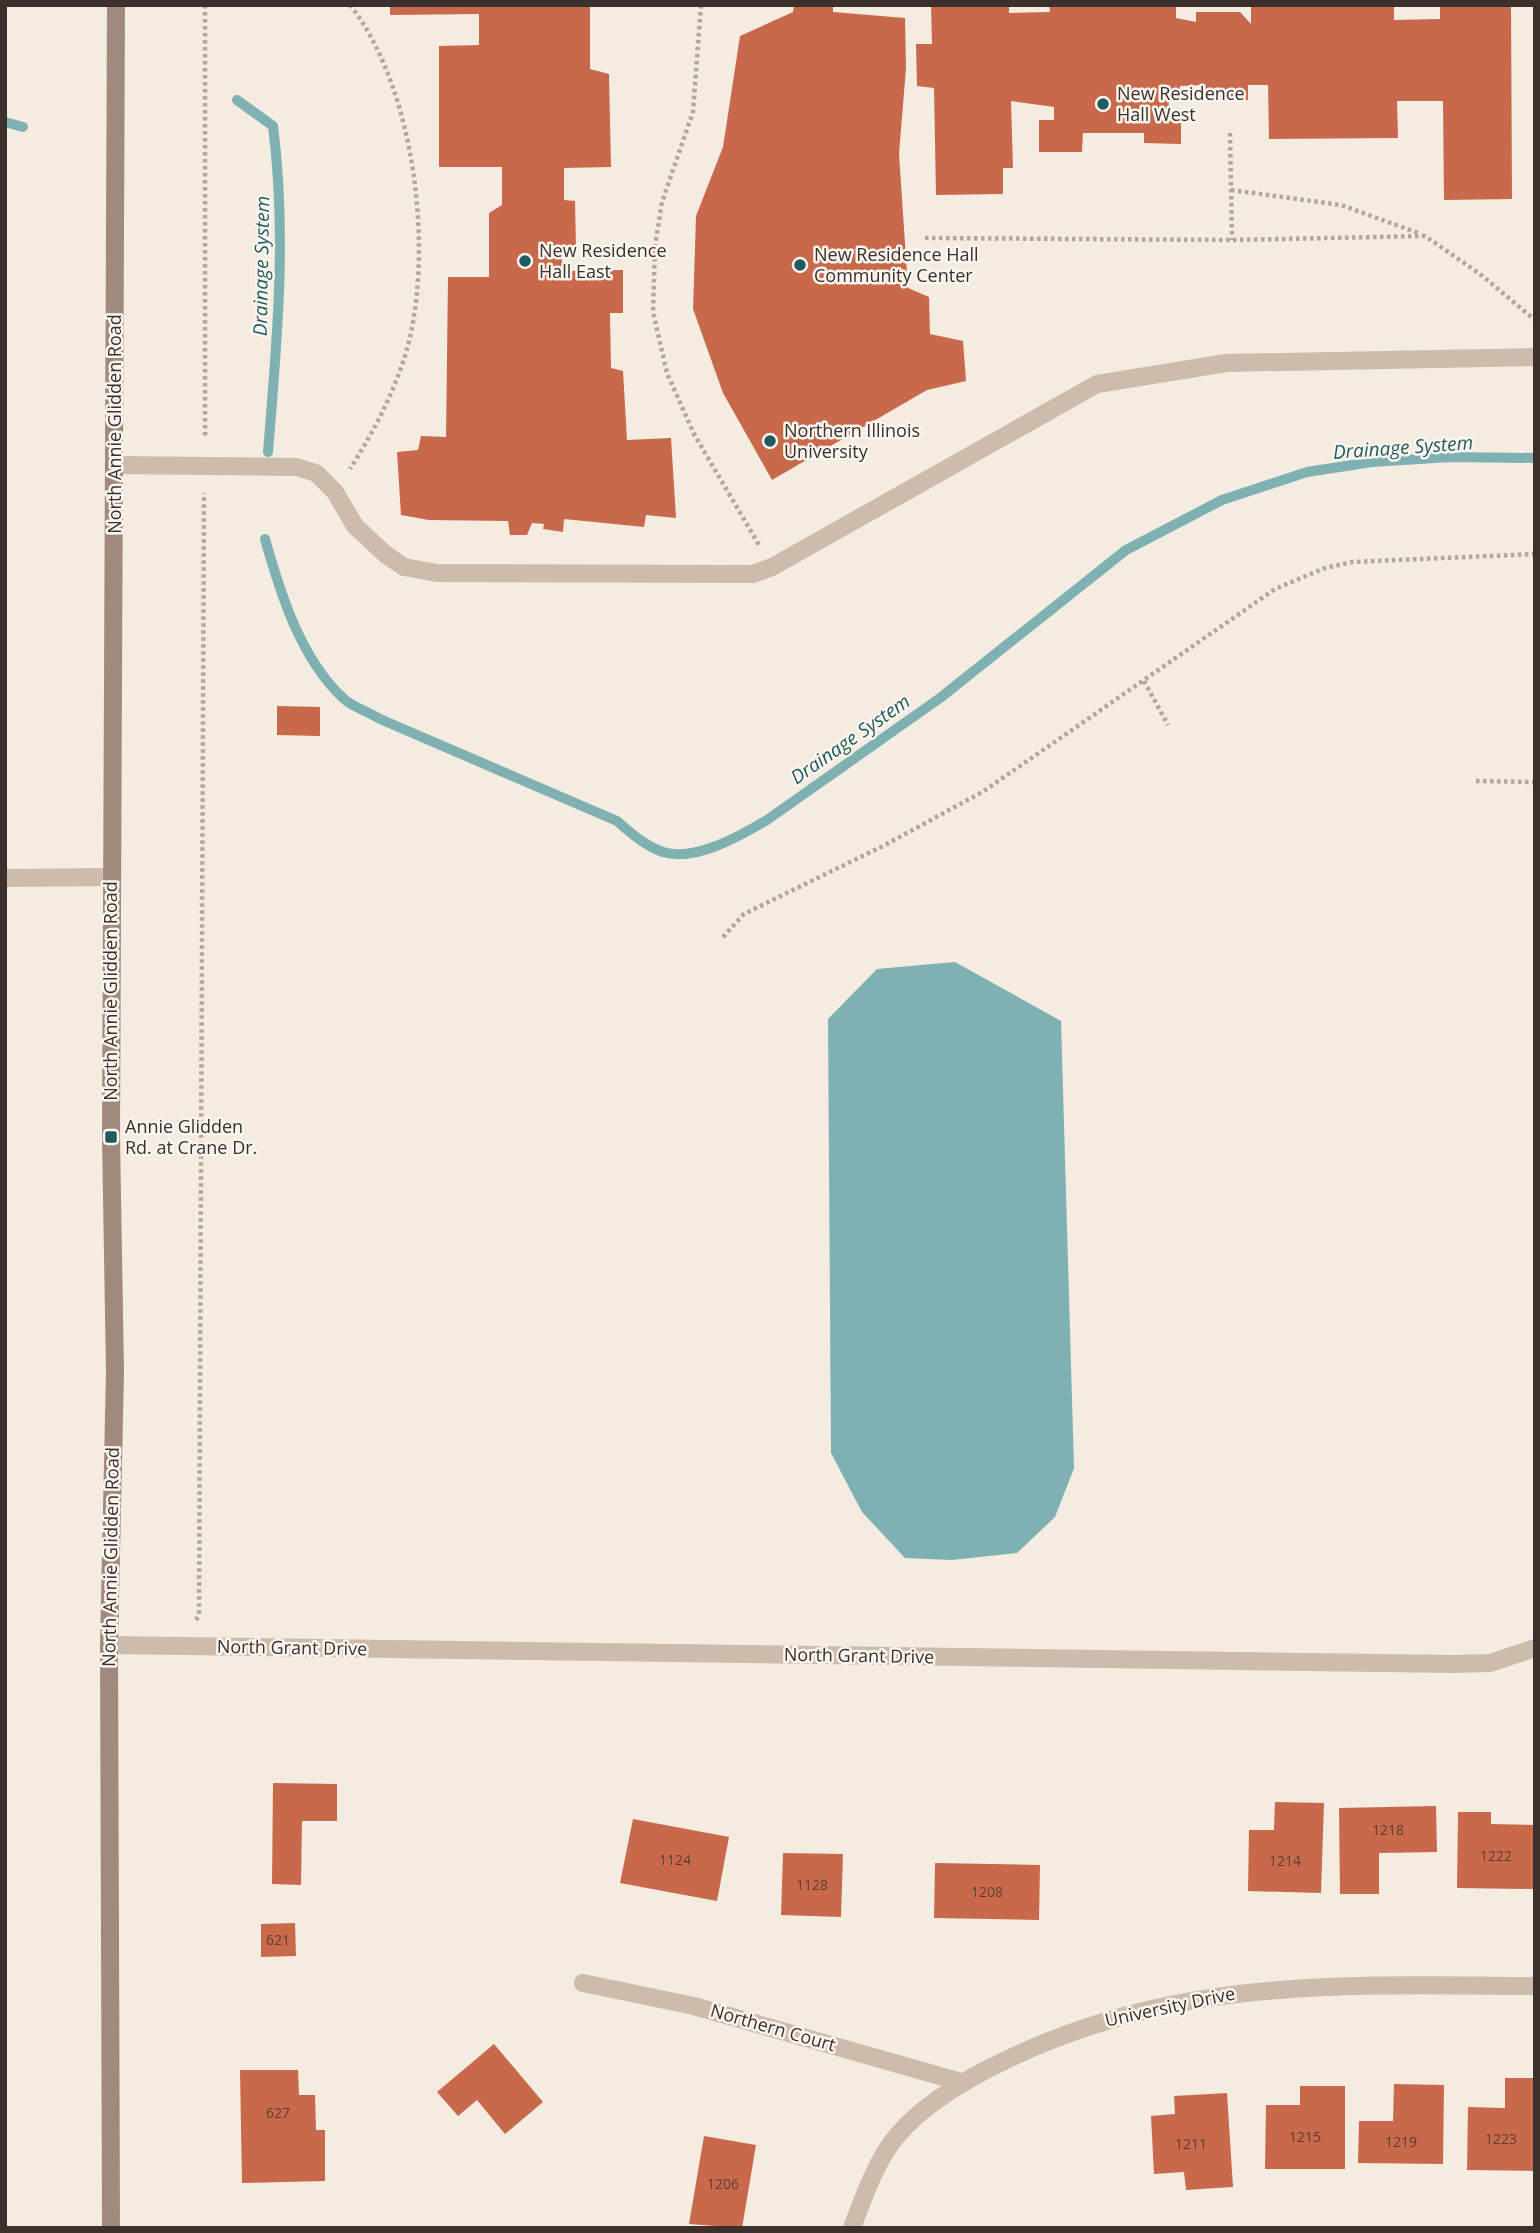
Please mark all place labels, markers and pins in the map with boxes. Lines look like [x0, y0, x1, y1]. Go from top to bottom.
place label: New Residence Hall West [1117, 81, 1245, 126]
marker: New Residence Hall West [1095, 96, 1111, 112]
place label: New Residence Hall East [539, 238, 667, 283]
place label: New Residence Hall Community Center [814, 242, 979, 287]
marker: New Residence Hall East [517, 253, 533, 269]
marker: New Residence Hall Community Center [792, 257, 808, 273]
place label: Northern Illinois University [784, 418, 920, 463]
marker: Northern Illinois University [762, 433, 778, 449]
place label: Annie Glidden Rd. at Crane Dr. [125, 1114, 257, 1159]
marker: Annie Glidden Rd. at Crane Dr. [103, 1129, 119, 1145]

